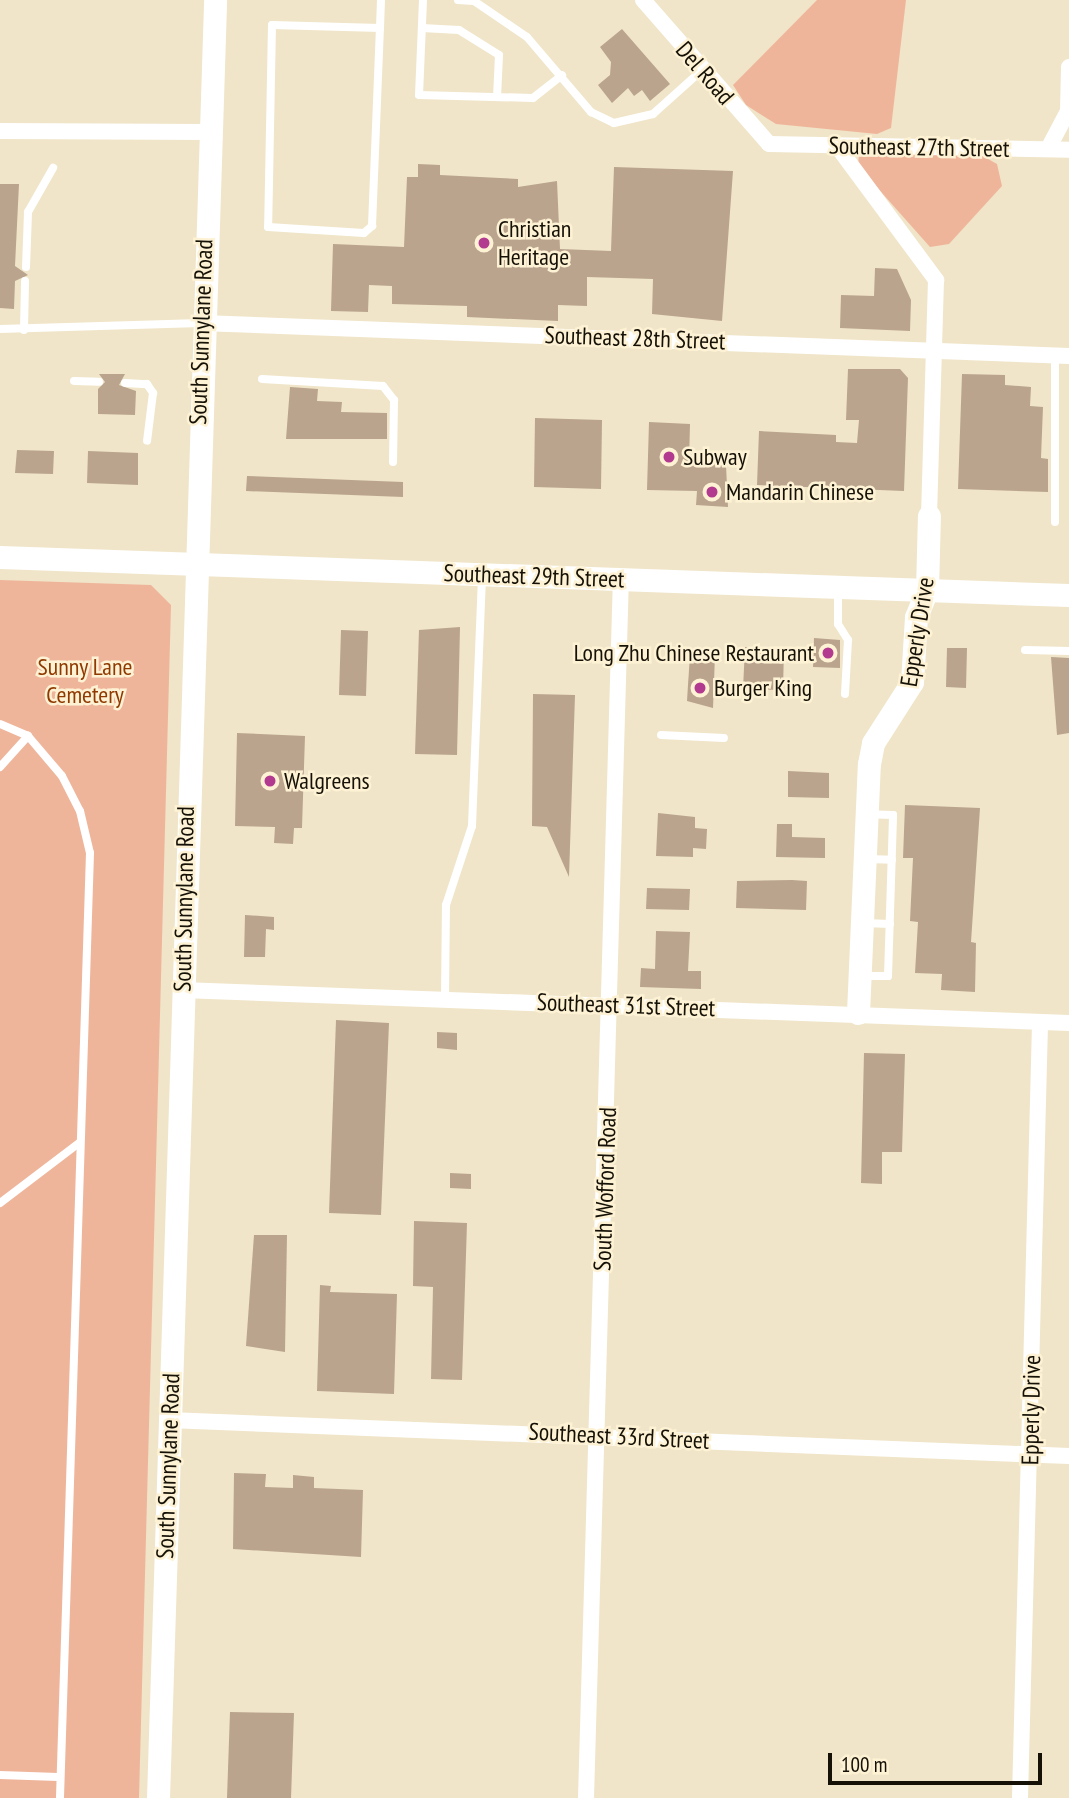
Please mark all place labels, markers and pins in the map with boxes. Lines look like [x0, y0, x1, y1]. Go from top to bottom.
place label: Christian Heritage [498, 215, 571, 271]
marker: Christian Heritage [476, 235, 492, 251]
place label: Subway [683, 443, 747, 471]
marker: Subway [661, 449, 677, 465]
place label: Mandarin Chinese [726, 478, 874, 506]
marker: Mandarin Chinese [704, 484, 720, 500]
place label: Long Zhu Chinese Restaurant [573, 639, 814, 667]
marker: Long Zhu Chinese Restaurant [820, 645, 836, 661]
place label: Burger King [714, 674, 812, 702]
marker: Burger King [692, 680, 708, 696]
place label: Walgreens [284, 767, 370, 795]
marker: Walgreens [262, 773, 278, 789]

